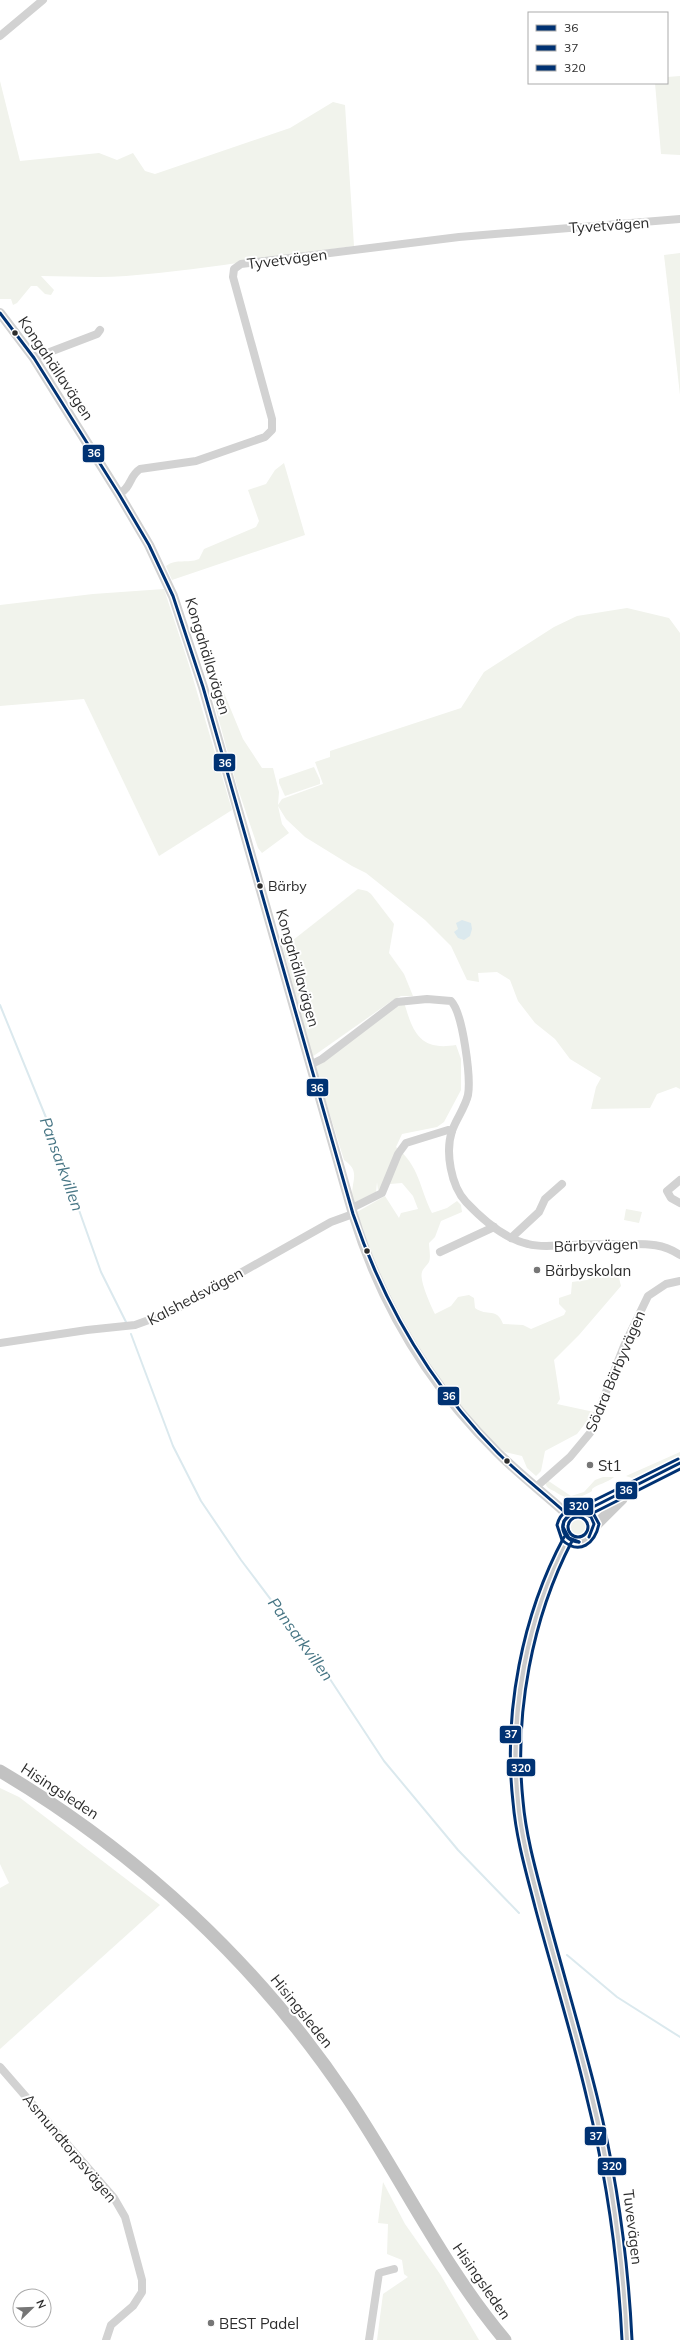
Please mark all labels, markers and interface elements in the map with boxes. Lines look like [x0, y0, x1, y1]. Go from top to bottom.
legend [528, 12, 668, 84]
text: 36 [564, 20, 578, 35]
text: 37 [564, 40, 578, 55]
text: 320 [564, 60, 586, 75]
street label: Tyvetvägen [568, 213, 650, 237]
street label: Tyvetvägen [246, 245, 328, 273]
street label: Kongahällavägen [14, 312, 98, 424]
unlabelled marker [10, 328, 20, 338]
line badge: 36 [82, 444, 105, 463]
text: 36 [87, 446, 101, 460]
street label: Kongahällavägen [181, 595, 235, 717]
line badge: 36 [213, 753, 236, 772]
text: 36 [218, 756, 232, 770]
place label: Bärby [268, 877, 307, 895]
marker: Bärby [255, 881, 265, 891]
street label: Kongahällavägen [272, 907, 324, 1029]
line badge: 36 [306, 1078, 329, 1097]
text: 36 [310, 1081, 324, 1095]
water label: Pansarkvillen [36, 1114, 88, 1214]
street label: Bärbyvägen [553, 1234, 639, 1256]
unlabelled marker [362, 1246, 372, 1256]
place label: Bärbyskolan [545, 1261, 631, 1280]
street label: Kalshedsvägen [144, 1263, 246, 1329]
marker: Bärbyskolan [532, 1265, 542, 1275]
street label: Södra Bärbyvägen [581, 1308, 649, 1434]
line badge: 36 [437, 1386, 460, 1406]
text: 36 [442, 1389, 456, 1403]
unlabelled marker [502, 1456, 512, 1466]
place label: St1 [598, 1456, 622, 1475]
marker: St1 [585, 1460, 595, 1470]
line badge: 36 [615, 1481, 638, 1500]
text: 36 [619, 1483, 633, 1497]
line badge: 320 [563, 1497, 594, 1516]
text: 320 [569, 1499, 589, 1513]
water label: Pansarkvillen [264, 1593, 338, 1685]
line badge: 37 [499, 1725, 522, 1744]
text: 37 [504, 1727, 518, 1741]
line badge: 320 [506, 1758, 536, 1777]
street label: Hisingsleden [17, 1759, 103, 1823]
text: 320 [511, 1761, 531, 1775]
street label: Hisingsleden [267, 1970, 337, 2052]
street label: Asmundtorpsvägen [19, 2090, 121, 2206]
line badge: 37 [584, 2126, 607, 2146]
text: 37 [589, 2129, 603, 2143]
line badge: 320 [597, 2157, 627, 2176]
text: 320 [602, 2159, 622, 2173]
street label: Tuvevägen [619, 2188, 647, 2266]
street label: Hisingsleden [449, 2239, 515, 2323]
north arrow [12, 2288, 52, 2328]
text: N [33, 2298, 49, 2311]
place label: BEST Padel [219, 2314, 299, 2333]
marker: BEST Padel [206, 2318, 216, 2328]

